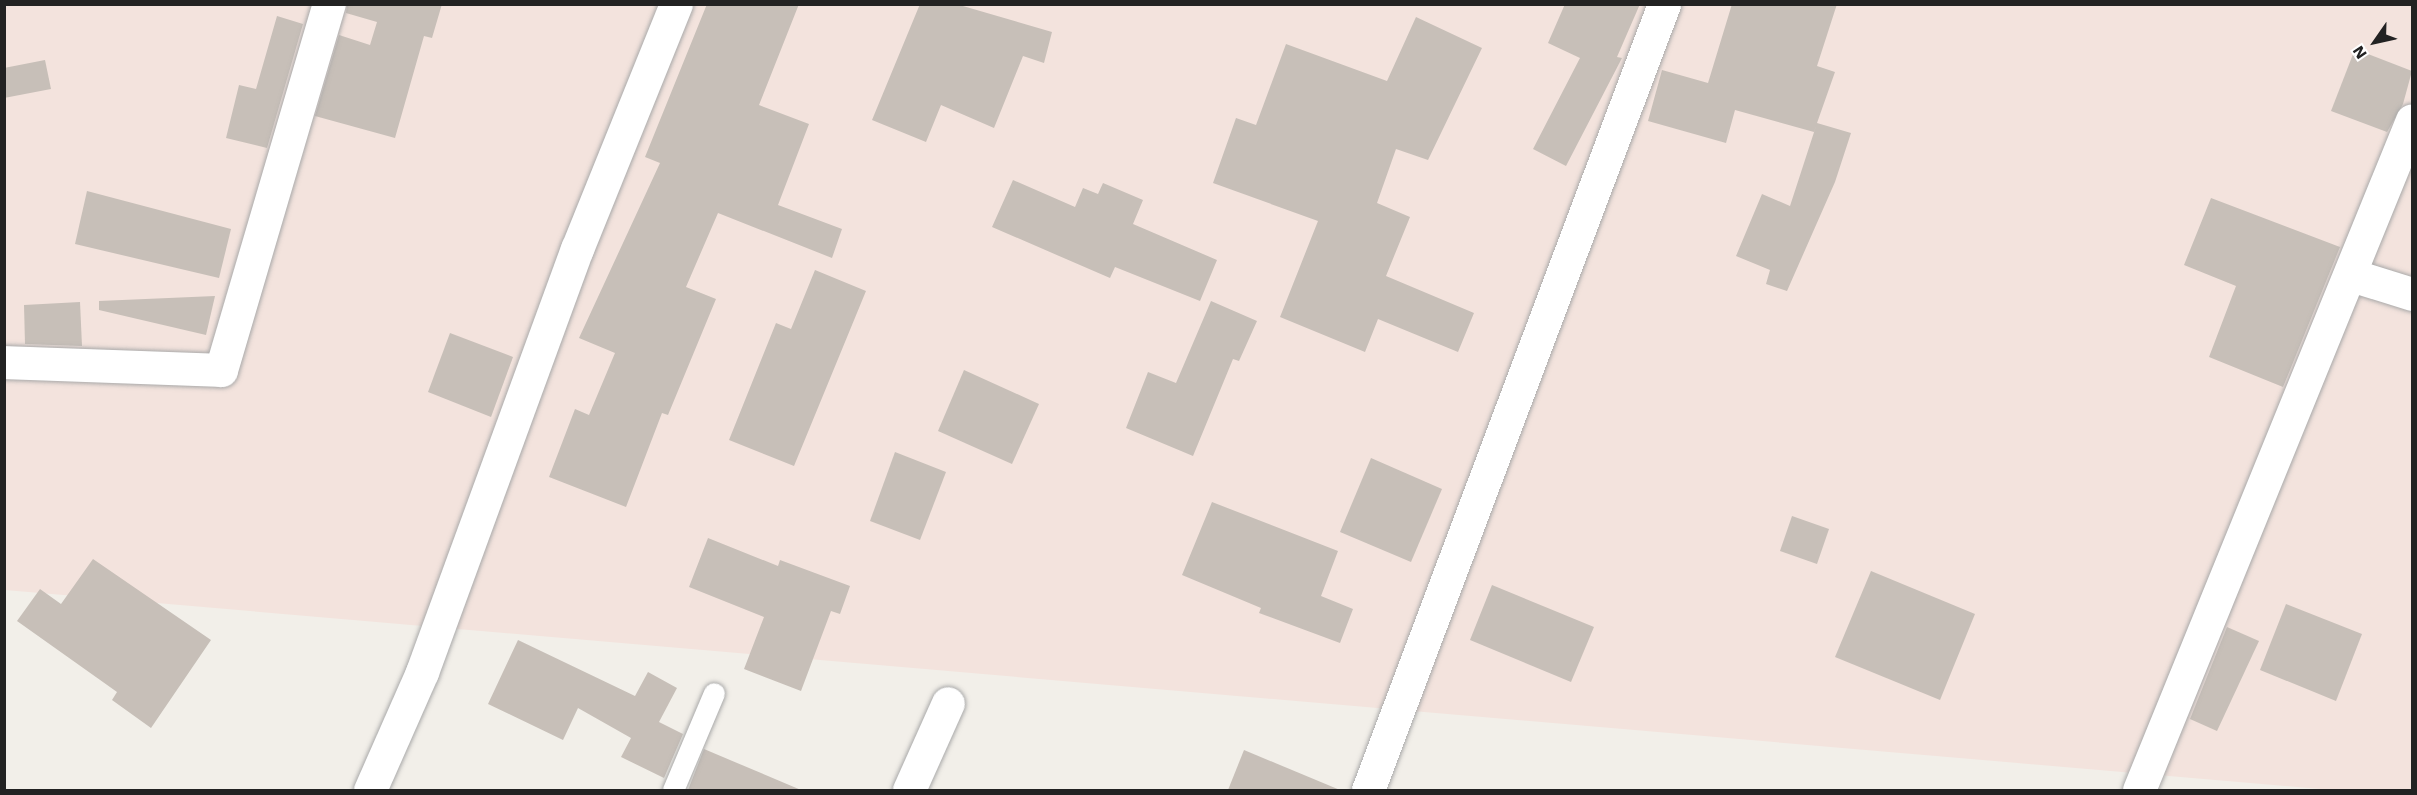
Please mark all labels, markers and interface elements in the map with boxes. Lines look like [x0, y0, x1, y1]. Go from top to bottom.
north arrow [2345, 12, 2405, 72]
text: N [2348, 42, 2371, 63]

